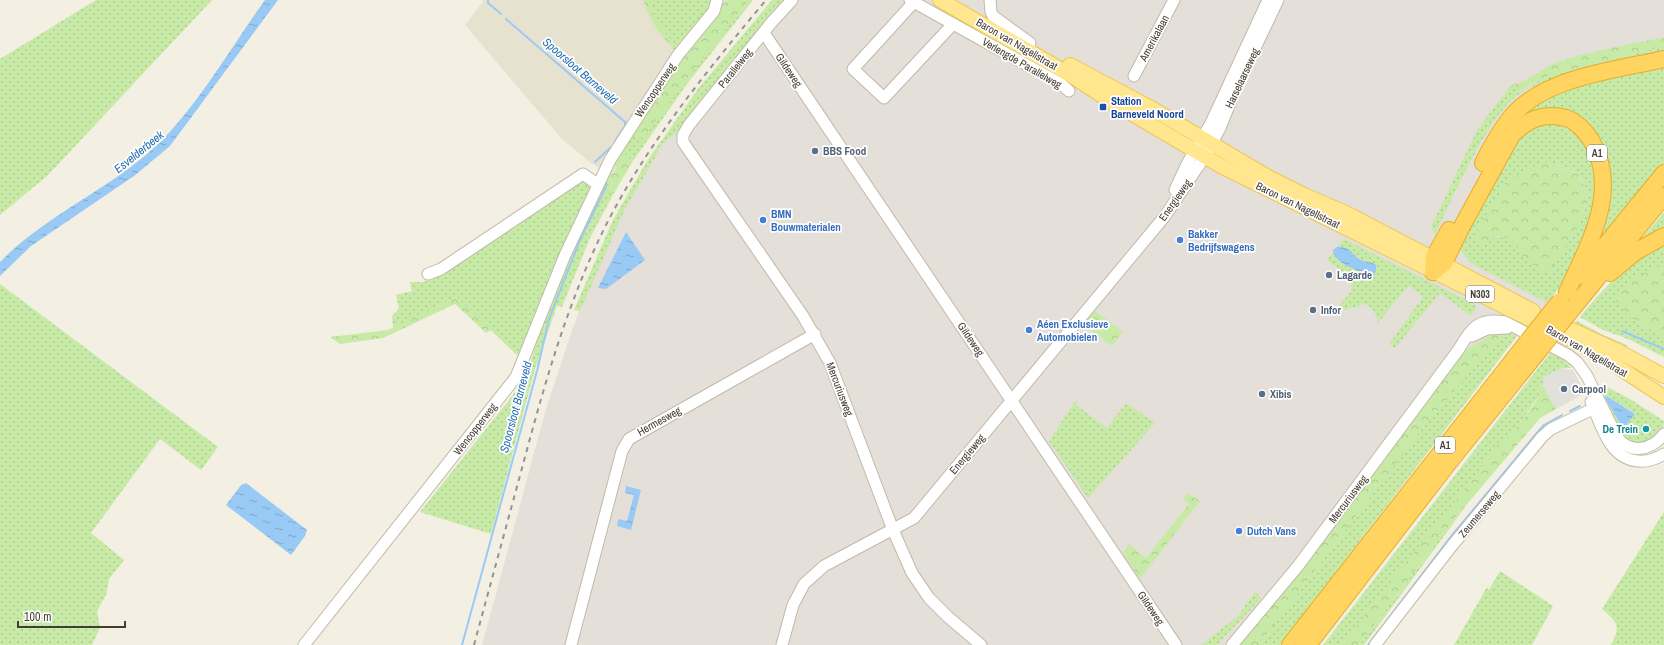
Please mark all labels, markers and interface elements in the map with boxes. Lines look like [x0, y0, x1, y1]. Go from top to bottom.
street label: Amerikalaan [1135, 12, 1172, 65]
street label: Baron van Nagellstraat [974, 15, 1061, 73]
water label: Spoorsloot Barneveld [539, 34, 621, 108]
street label: Verlengde Parallelweg [980, 35, 1064, 91]
street label: Parallelweg [715, 45, 755, 91]
street label: Harselaarseweg [1222, 46, 1262, 110]
street label: Gildeweg [773, 50, 805, 90]
street label: Wencopperweg [632, 60, 678, 120]
place label: Station Barneveld Noord [1111, 94, 1184, 121]
marker: Station Barneveld Noord [1098, 102, 1108, 112]
water label: Esvelderbeek [111, 126, 168, 177]
place label: BBS Food [823, 144, 866, 158]
road number: A1 [1587, 145, 1607, 161]
marker: BBS Food [810, 146, 820, 156]
street label: Energieweg [1155, 176, 1195, 224]
street label: Baron van Nagellstraat [1254, 179, 1343, 232]
place label: BMN Bouwmaterialen [771, 207, 841, 234]
marker: BMN Bouwmaterialen [758, 215, 768, 225]
place label: Bakker Bedrijfswagens [1188, 227, 1255, 254]
marker: Bakker Bedrijfswagens [1175, 235, 1185, 245]
place label: Lagarde [1337, 268, 1372, 282]
marker: Lagarde [1324, 270, 1334, 280]
road number: N303 [1466, 286, 1494, 302]
place label: Infor [1321, 303, 1342, 317]
marker: Infor [1308, 305, 1318, 315]
place label: Aéen Exclusieve Automobielen [1037, 317, 1108, 344]
street label: Gildeweg [955, 319, 987, 359]
street label: Baron van Nagellstraat [1544, 322, 1631, 380]
marker: Aéen Exclusieve Automobielen [1024, 325, 1034, 335]
water label: Spoorsloot Barneveld [496, 359, 536, 455]
street label: Mercuriusweg [823, 360, 857, 418]
place label: Carpool [1572, 382, 1606, 396]
marker: Carpool [1559, 384, 1569, 394]
place label: Xibis [1270, 387, 1292, 401]
marker: Xibis [1257, 389, 1267, 399]
street label: Wencopperweg [450, 400, 500, 458]
street label: Hermesweg [635, 403, 683, 439]
place label: De Trein [1602, 422, 1638, 436]
marker: De Trein [1641, 424, 1651, 434]
street label: Energieweg [946, 431, 988, 477]
road number: A1 [1435, 437, 1455, 453]
street label: Mercuriusweg [1325, 472, 1371, 526]
street label: Zeumerseweg [1455, 488, 1503, 540]
place label: Dutch Vans [1247, 524, 1296, 538]
marker: Dutch Vans [1234, 526, 1244, 536]
street label: Gildeweg [1135, 588, 1167, 628]
scale bar [18, 603, 125, 629]
text: 100 m [24, 609, 51, 625]

